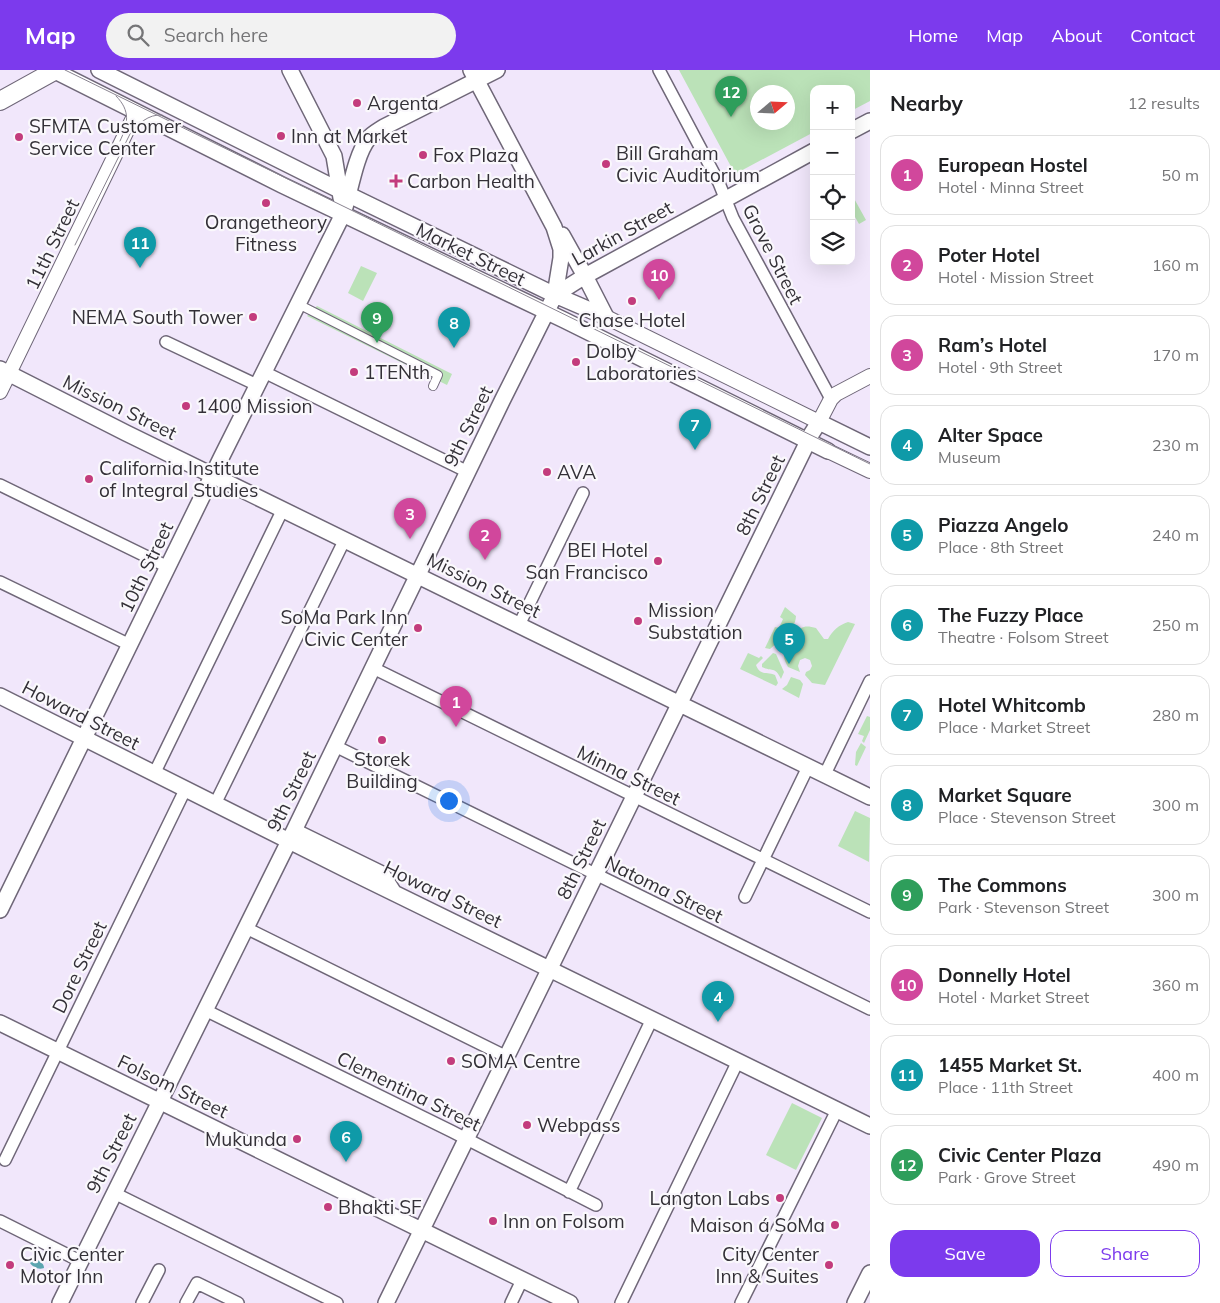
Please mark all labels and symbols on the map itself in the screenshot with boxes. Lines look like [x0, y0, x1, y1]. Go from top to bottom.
pin: 12 [715, 76, 747, 117]
north arrow [750, 85, 795, 130]
place label: Argenta [367, 91, 439, 115]
marker: Argenta [351, 97, 363, 109]
place label: SFMTA Customer Service Center [29, 114, 181, 160]
place label: Inn at Market [291, 124, 408, 148]
marker: Inn at Market [275, 130, 287, 142]
marker: SFMTA Customer Service Center [13, 131, 25, 143]
place label: Bill Graham Civic Auditorium [616, 141, 760, 187]
place label: Fox Plaza [433, 143, 519, 167]
marker: Fox Plaza [417, 149, 429, 161]
marker: Bill Graham Civic Auditorium [600, 158, 612, 170]
place label: Carbon Health [407, 169, 535, 193]
marker: Carbon Health [389, 174, 403, 188]
street label: 11th Street [20, 194, 84, 293]
street label: Larkin Street [567, 195, 677, 271]
marker: Orangetheory Fitness [260, 197, 272, 209]
street label: Grove Street [738, 200, 809, 308]
place label: Orangetheory Fitness [205, 210, 327, 256]
street label: Market Street [412, 217, 530, 291]
pin: 11 [124, 227, 156, 268]
pin: 10 [643, 259, 675, 300]
marker: Chase Hotel [626, 295, 638, 307]
pin: 9 [361, 302, 393, 343]
place label: NEMA South Tower [72, 305, 243, 329]
pin: 8 [438, 307, 470, 348]
place label: Chase Hotel [579, 308, 685, 332]
marker: NEMA South Tower [247, 311, 259, 323]
place label: Dolby Laboratories [586, 339, 697, 385]
marker: Dolby Laboratories [570, 356, 582, 368]
place label: 1TENth [364, 360, 430, 384]
marker: 1TENth [348, 366, 360, 378]
street label: Mission Street [59, 369, 181, 445]
street label: 9th Street [438, 381, 498, 470]
place label: 1400 Mission [196, 394, 313, 418]
marker: 1400 Mission [180, 400, 192, 412]
pin: 7 [679, 409, 711, 450]
street label: 8th Street [730, 450, 790, 539]
place label: California Institute of Integral Studies [99, 456, 259, 502]
place label: AVA [557, 460, 596, 484]
marker: AVA [541, 466, 553, 478]
marker: California Institute of Integral Studies [83, 473, 95, 485]
pin: 3 [394, 498, 426, 539]
street label: 10th Street [114, 517, 178, 616]
pin: 2 [469, 519, 501, 560]
place label: BEI Hotel San Francisco [525, 538, 648, 584]
street label: Mission Street [423, 547, 545, 623]
marker: BEI Hotel San Francisco [652, 555, 664, 567]
place label: Mission Substation [648, 598, 743, 644]
place label: SoMa Park Inn Civic Center [281, 605, 408, 651]
marker: Mission Substation [632, 615, 644, 627]
marker: SoMa Park Inn Civic Center [412, 622, 424, 634]
pin: 5 [773, 623, 805, 664]
street label: Howard Street [18, 675, 144, 755]
pin: 1 [440, 686, 472, 727]
marker: Storek Building [376, 734, 388, 746]
street label: Minna Street [573, 740, 685, 810]
street label: 9th Street [261, 746, 321, 835]
place label: Storek Building [346, 747, 418, 793]
your location [436, 788, 462, 814]
street label: 8th Street [551, 814, 611, 903]
street label: Natoma Street [601, 850, 727, 928]
street label: Howard Street [380, 855, 506, 933]
street label: Dore Street [46, 917, 112, 1017]
pin: 4 [702, 981, 734, 1022]
street label: Clementina Street [333, 1046, 485, 1136]
street label: Folsom Street [114, 1049, 233, 1123]
place label: SOMA Centre [461, 1049, 580, 1073]
marker: SOMA Centre [445, 1055, 457, 1067]
street label: 9th Street [81, 1109, 142, 1197]
place label: Webpass [537, 1113, 620, 1137]
marker: Webpass [521, 1119, 533, 1131]
pin: 6 [330, 1121, 362, 1162]
place label: Mukunda [205, 1127, 287, 1151]
marker: Mukunda [291, 1133, 303, 1145]
place label: Langton Labs [650, 1186, 770, 1210]
marker: Langton Labs [774, 1192, 786, 1204]
place label: Bhakti SF [338, 1195, 422, 1219]
marker: Bhakti SF [322, 1201, 334, 1213]
place label: Inn on Folsom [503, 1209, 625, 1233]
place label: Maison á SoMa [690, 1213, 825, 1237]
marker: Inn on Folsom [487, 1215, 499, 1227]
marker: Maison á SoMa [829, 1219, 841, 1231]
place label: Civic Center Motor Inn [20, 1242, 124, 1288]
place label: City Center Inn & Suites [716, 1242, 819, 1288]
marker: Civic Center Motor Inn [4, 1259, 16, 1271]
marker: City Center Inn & Suites [823, 1259, 835, 1271]

